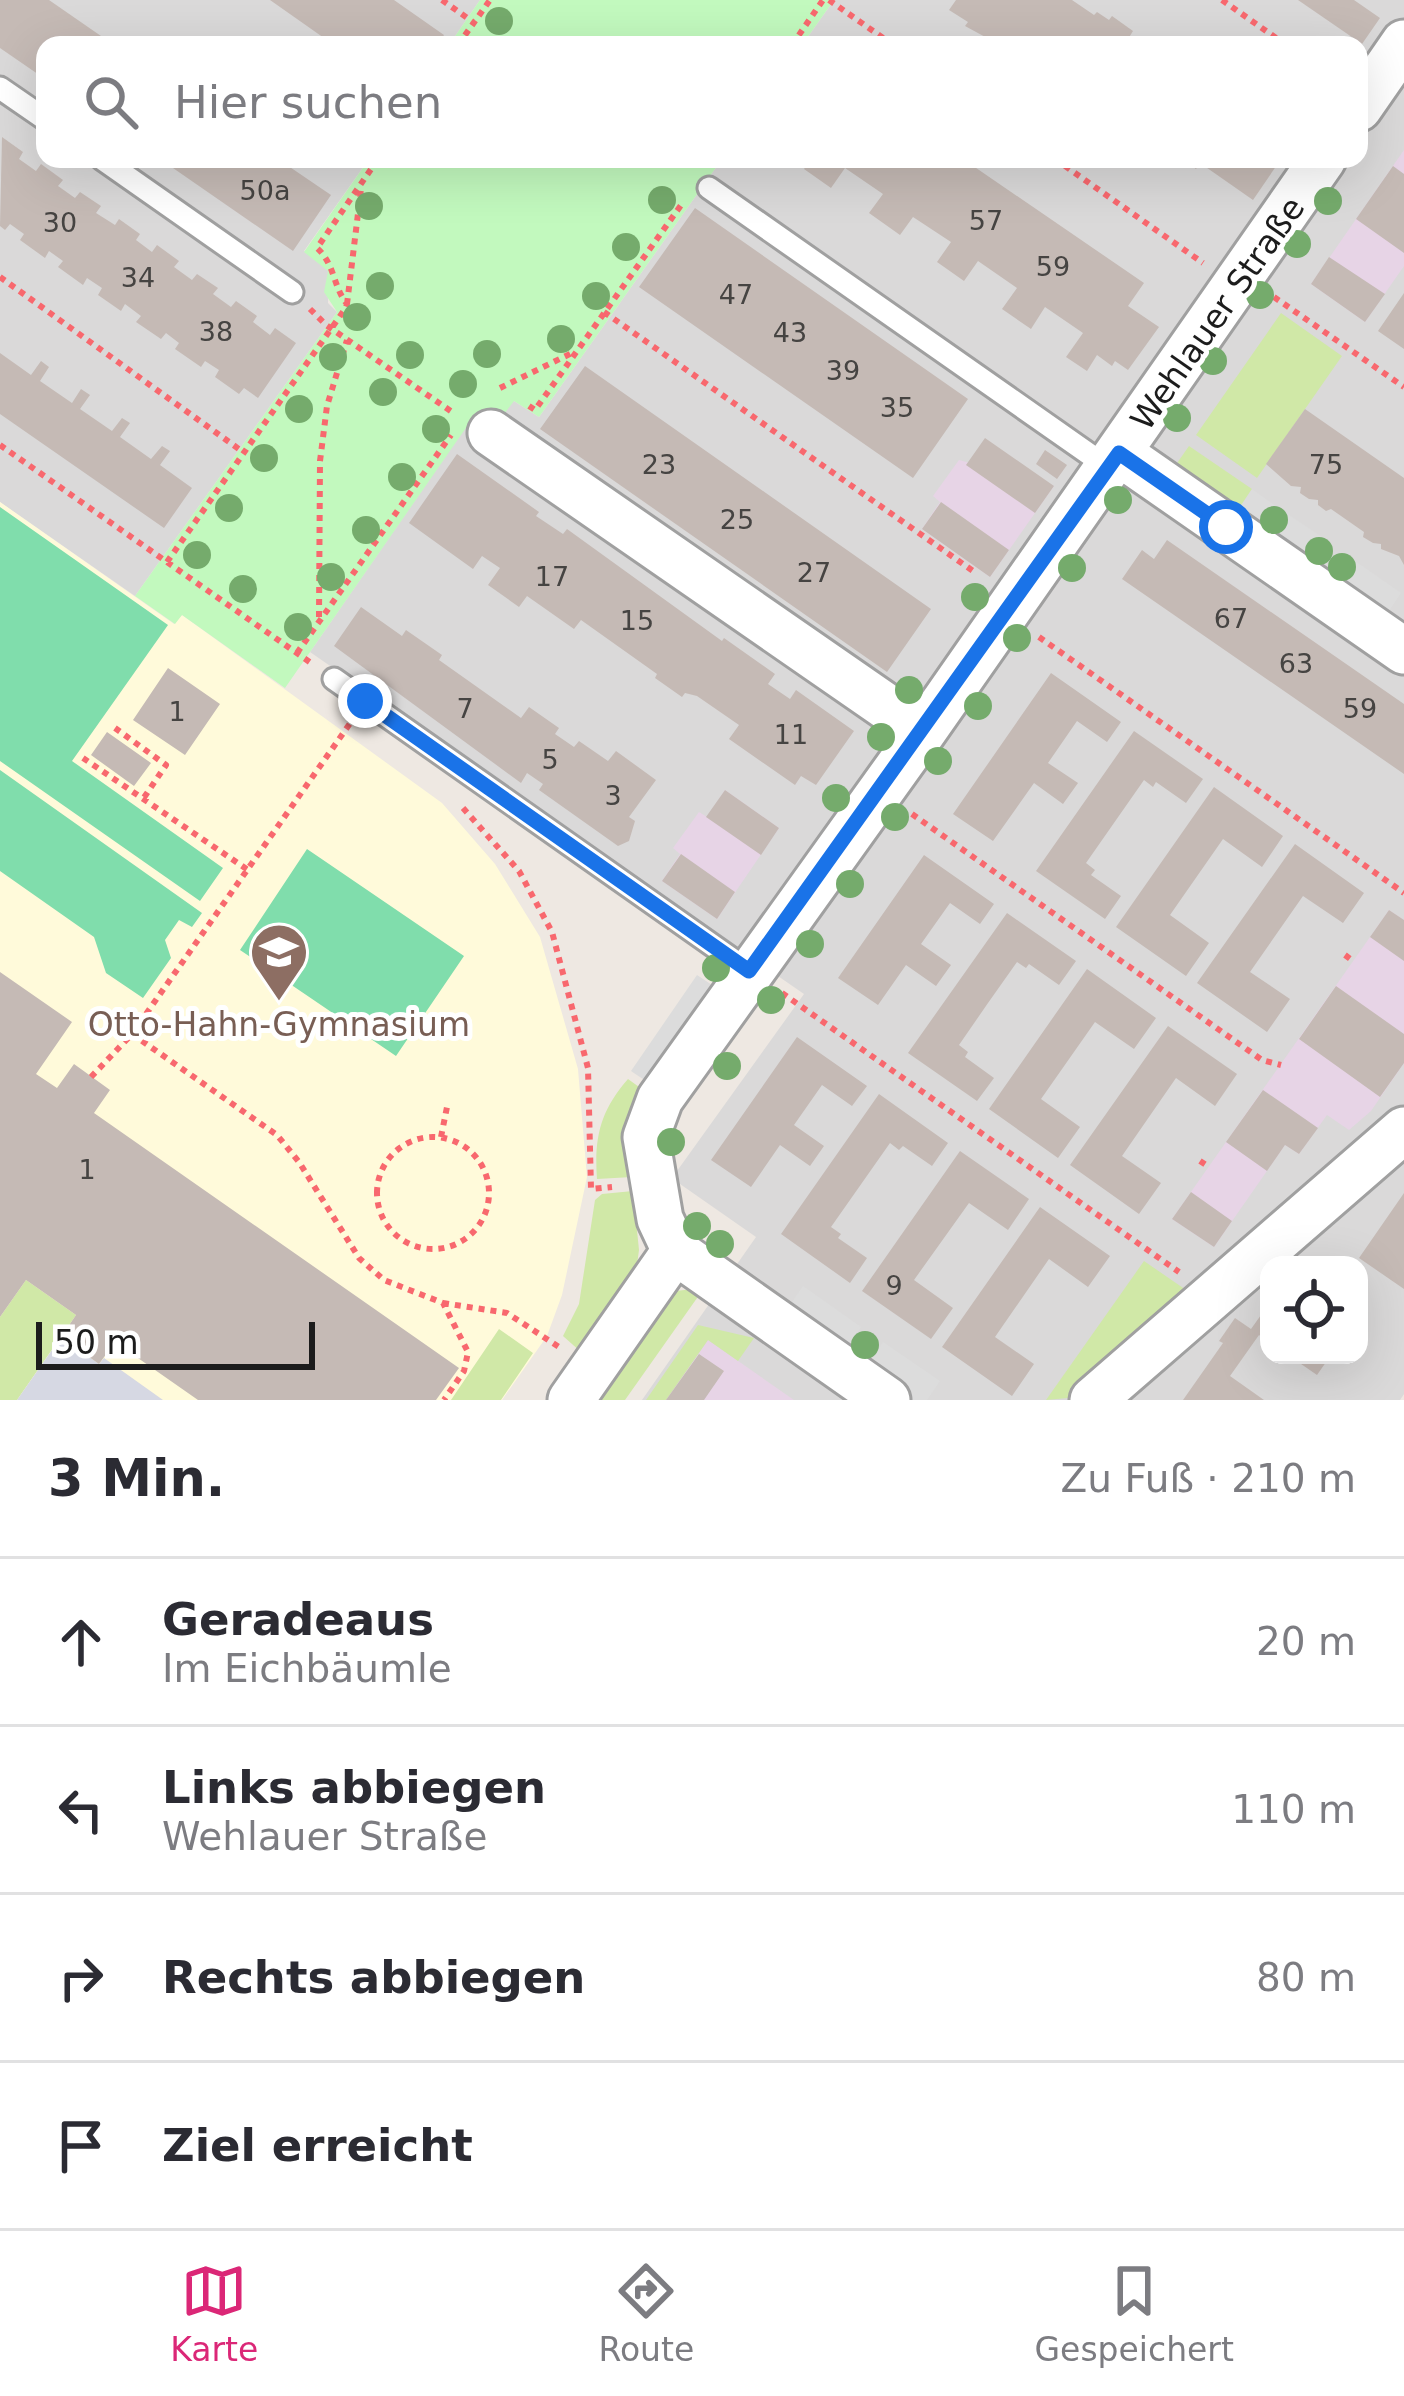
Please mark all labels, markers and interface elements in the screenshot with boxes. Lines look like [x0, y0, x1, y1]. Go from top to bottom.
search box [36, 36, 1368, 168]
icon: search [78, 69, 144, 135]
text: Hier suchen [174, 76, 442, 129]
house number: 50a [240, 175, 290, 206]
street label: Wehlauer Straße [1122, 189, 1312, 437]
house number: 57 [969, 205, 1003, 236]
house number: 30 [43, 207, 77, 238]
house number: 59 [1036, 251, 1070, 282]
house number: 34 [121, 262, 155, 293]
house number: 47 [719, 279, 753, 310]
house number: 38 [199, 316, 233, 347]
house number: 43 [773, 317, 807, 348]
house number: 39 [826, 355, 860, 386]
house number: 35 [880, 392, 914, 423]
house number: 23 [642, 449, 676, 480]
house number: 75 [1309, 449, 1343, 480]
route start [1199, 500, 1253, 554]
house number: 25 [720, 504, 754, 535]
house number: 27 [797, 557, 831, 588]
house number: 17 [535, 561, 569, 592]
house number: 67 [1214, 603, 1248, 634]
house number: 15 [620, 605, 654, 636]
house number: 63 [1279, 648, 1313, 679]
route end [338, 674, 392, 728]
house number: 7 [456, 693, 474, 724]
house number: 59 [1343, 693, 1377, 724]
house number: 1 [168, 696, 186, 727]
house number: 11 [774, 719, 808, 750]
house number: 5 [541, 744, 559, 775]
house number: 3 [604, 780, 622, 811]
school or university icon: Otto-Hahn-Gymnasium [248, 921, 310, 1003]
place label: Otto-Hahn-Gymnasium [88, 1005, 470, 1044]
house number: 1 [78, 1154, 96, 1185]
map controls [1260, 1256, 1368, 1364]
button: locate [1260, 1256, 1368, 1364]
house number: 9 [885, 1270, 903, 1301]
scale bar [36, 1316, 315, 1369]
text: 50 m [54, 1323, 139, 1362]
text: 3 Min. [48, 1449, 225, 1508]
text: Zu Fuß · 210 m [1061, 1456, 1356, 1501]
text: Geradeaus [162, 1593, 434, 1646]
icon: ahead [48, 1609, 114, 1675]
text: 20 m [1256, 1619, 1356, 1664]
text: Im Eichbäumle [162, 1646, 452, 1691]
text: Links abbiegen [162, 1761, 546, 1814]
icon: left [48, 1777, 114, 1843]
text: 110 m [1231, 1787, 1356, 1832]
text: Wehlauer Straße [162, 1814, 487, 1859]
icon: right [48, 1945, 114, 2011]
text: Rechts abbiegen [162, 1951, 585, 2004]
text: 80 m [1256, 1955, 1356, 2000]
icon: arrive [48, 2113, 114, 2179]
text: Ziel erreicht [162, 2119, 473, 2172]
tab: Karte [170, 2258, 258, 2369]
tab: Route [598, 2258, 694, 2369]
tab: Gespeichert [1035, 2258, 1234, 2369]

